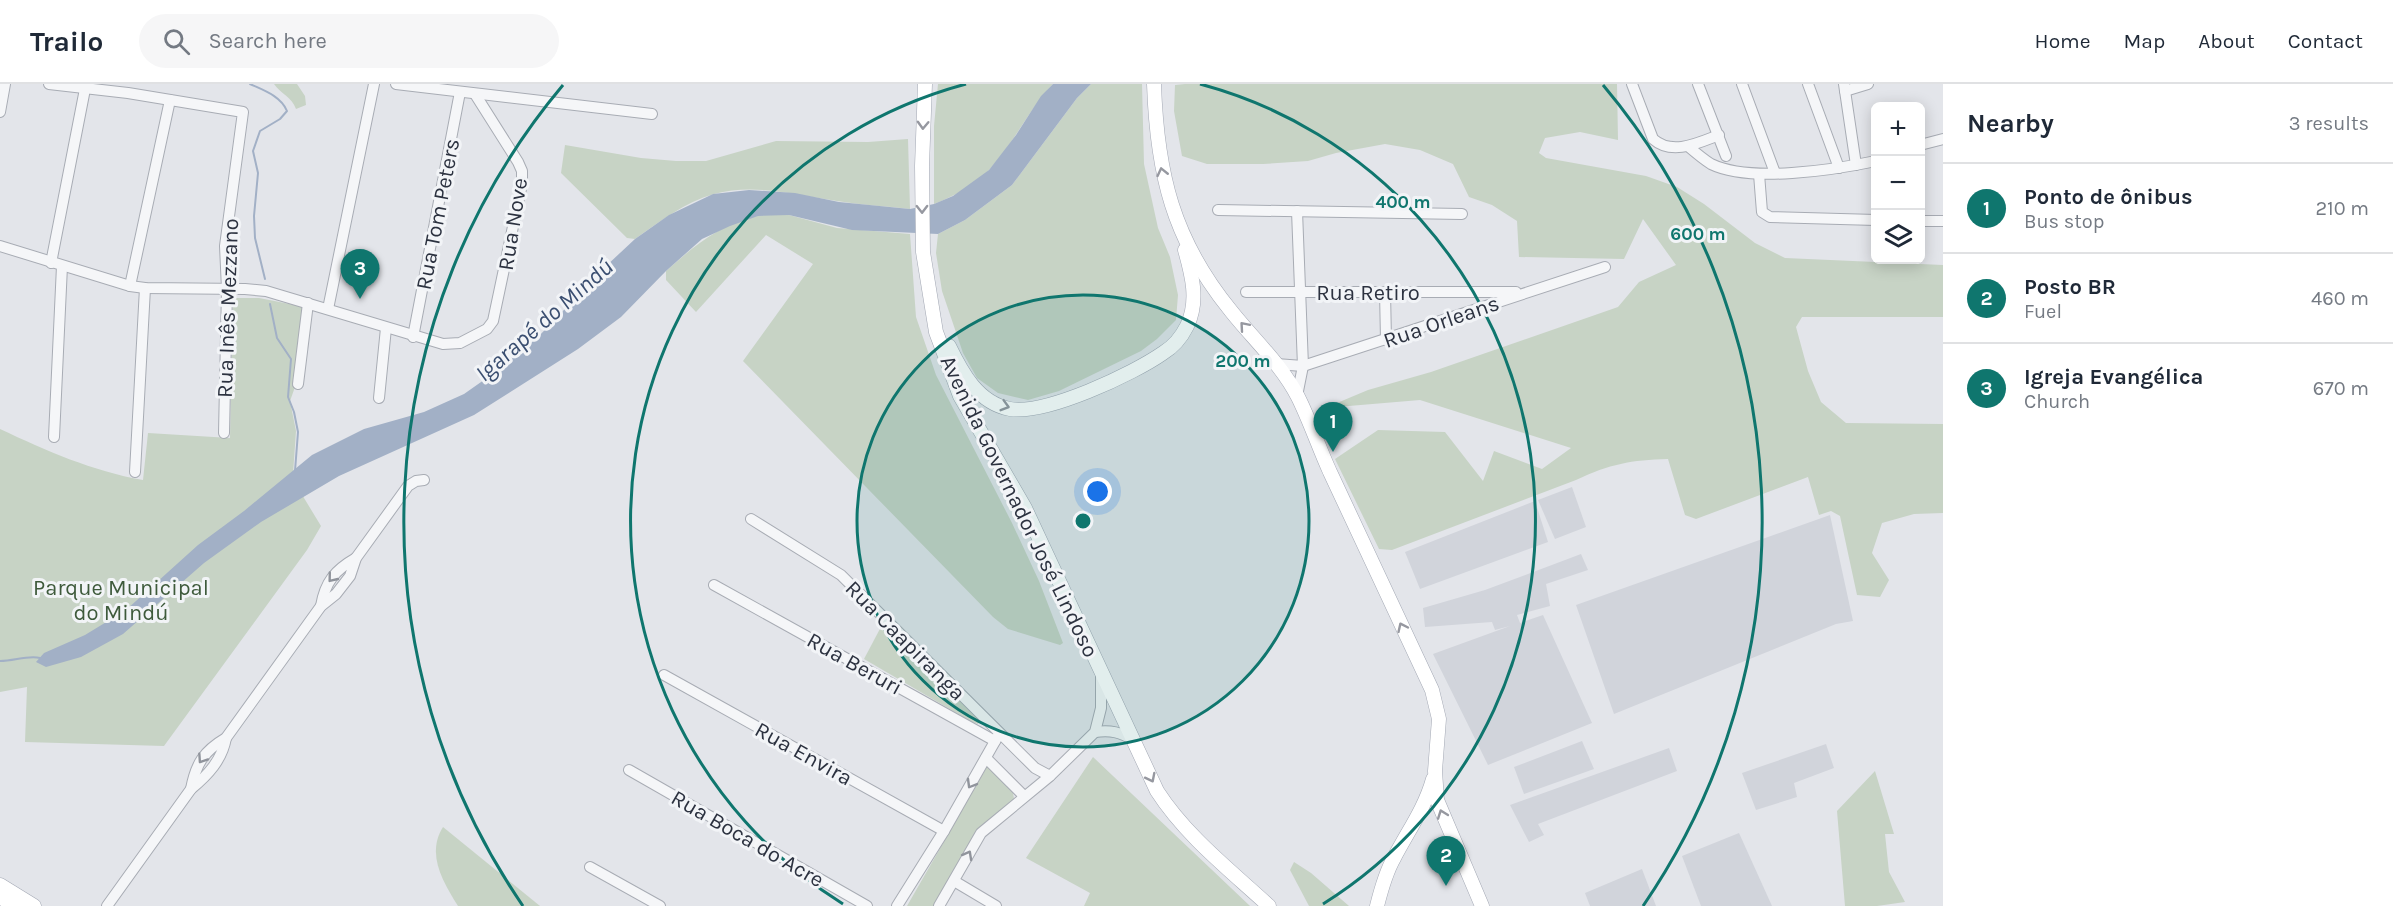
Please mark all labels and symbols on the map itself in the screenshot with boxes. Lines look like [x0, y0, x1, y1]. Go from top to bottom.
one-way arrow [917, 120, 929, 129]
street label: Rua Tom Peters [411, 136, 465, 292]
one-way arrow [1157, 167, 1170, 177]
street label: Rua Nove [493, 176, 533, 272]
text: 400 m [1375, 191, 1431, 213]
one-way arrow [916, 204, 928, 213]
street label: Rua Inês Mezzano [212, 218, 244, 398]
text: 600 m [1670, 223, 1726, 245]
pin: 3 [340, 250, 380, 299]
water label: Igarapé do Mindú [469, 253, 619, 387]
street label: Rua Retiro [1316, 280, 1420, 306]
street label: Rua Orleans [1380, 290, 1503, 354]
one-way arrow [1240, 322, 1251, 333]
text: 200 m [1215, 350, 1271, 372]
street label: Avenida Governador José Lindoso [935, 351, 1104, 662]
one-way arrow [999, 399, 1010, 411]
pin: 1 [1314, 402, 1352, 452]
your location [1083, 477, 1112, 506]
centre of rings [1073, 511, 1093, 531]
one-way arrow [329, 571, 340, 582]
park label: Parque Municipal do Mindú [33, 575, 209, 626]
street label: Rua Caapiranga [840, 575, 971, 706]
one-way arrow [1398, 623, 1410, 634]
street label: Rua Beruri [802, 627, 907, 701]
street label: Rua Envira [750, 716, 857, 791]
one-way arrow [199, 752, 210, 763]
one-way arrow [1144, 772, 1155, 783]
one-way arrow [967, 778, 978, 788]
street label: Rua Boca do Acre [667, 785, 828, 893]
one-way arrow [1436, 809, 1449, 820]
pin: 2 [1426, 836, 1466, 886]
one-way arrow [961, 851, 972, 861]

